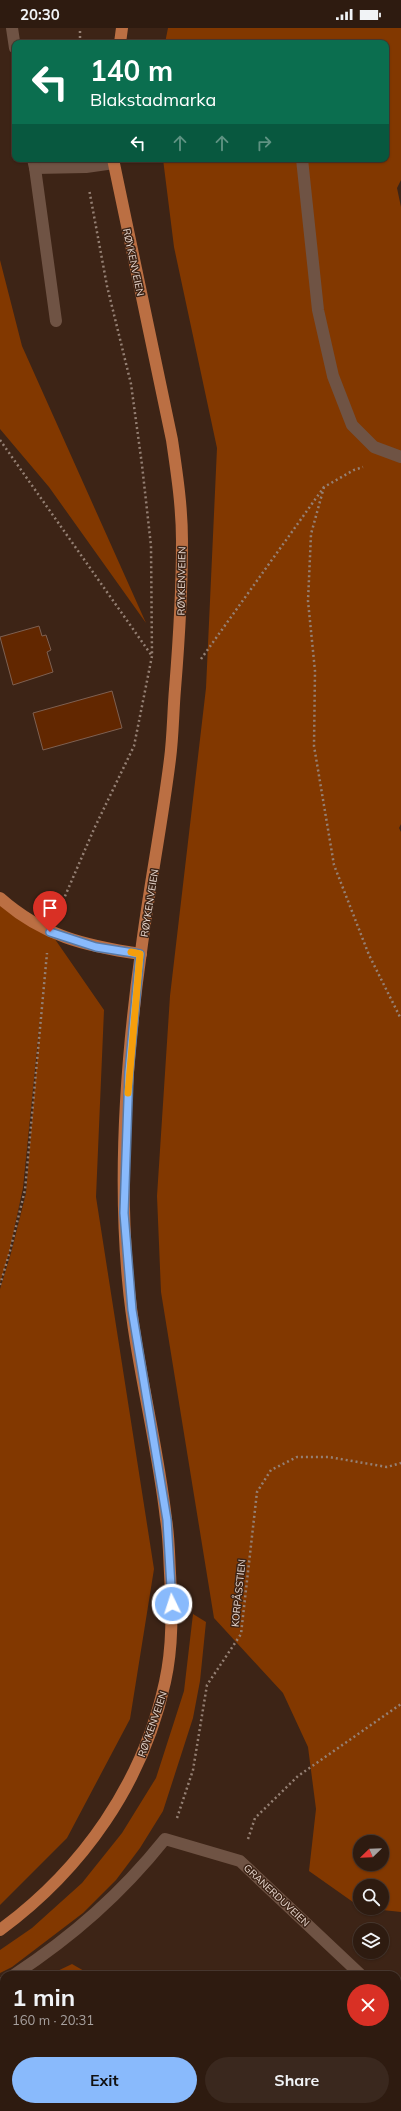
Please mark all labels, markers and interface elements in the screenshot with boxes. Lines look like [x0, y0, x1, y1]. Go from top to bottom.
text: 20:30 [20, 5, 60, 24]
text: 140 m [90, 53, 173, 88]
icon: left [24, 56, 76, 108]
text: Blakstadmarka [90, 88, 216, 111]
icon: left [127, 132, 149, 154]
icon: ahead [169, 132, 191, 154]
icon: ahead [211, 132, 233, 154]
icon: right [253, 132, 275, 154]
street label: RØYKENVEIEN [120, 227, 147, 297]
street label: RØYKENVEIEN [174, 546, 189, 616]
street label: RØYKENVEIEN [138, 868, 161, 938]
pin [33, 891, 67, 932]
icon: arrive [39, 897, 61, 919]
street label: KORPÅSSTIEN [228, 1559, 249, 1628]
position arrow [151, 1583, 193, 1625]
street label: RØYKENVEIEN [135, 1689, 170, 1759]
north arrow [353, 1835, 389, 1871]
map controls [353, 1835, 389, 1959]
street label: GRANERDUVEIEN [241, 1862, 312, 1929]
button: search [353, 1879, 389, 1915]
button: layers [353, 1923, 389, 1959]
text: 1 min [12, 1982, 75, 2012]
button: close [347, 1984, 389, 2026]
text: 160 m · 20:31 [12, 2012, 94, 2028]
button: Exit [12, 2057, 197, 2103]
button: Share [205, 2057, 389, 2103]

